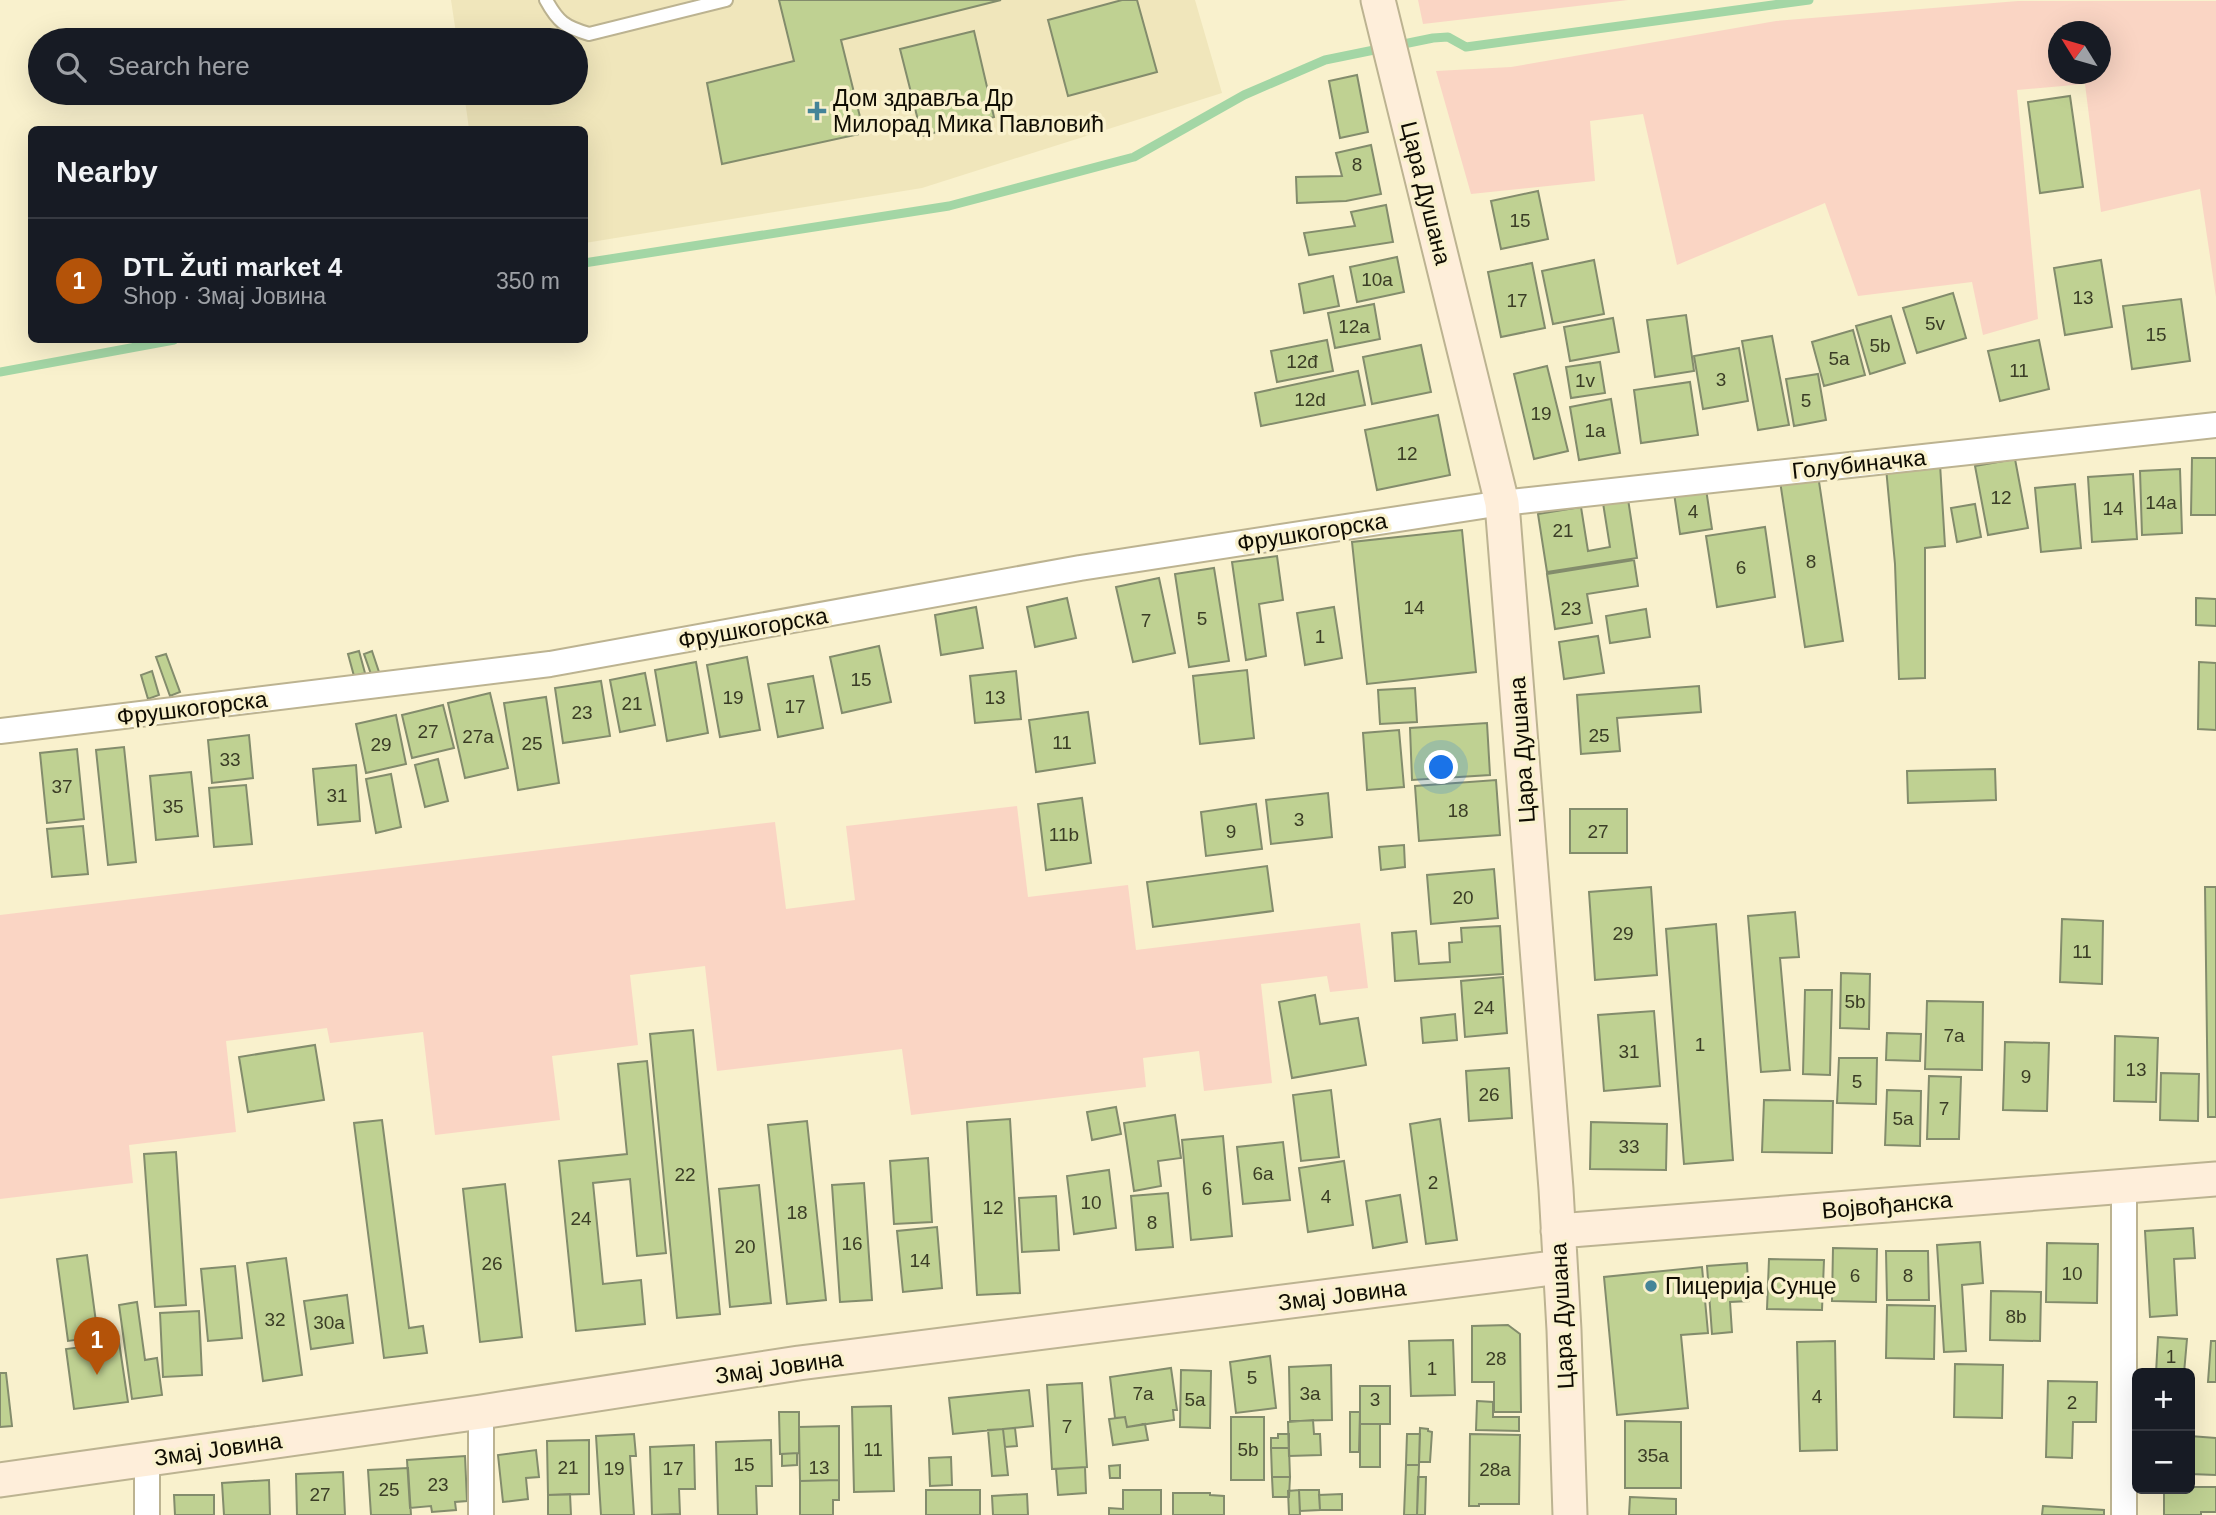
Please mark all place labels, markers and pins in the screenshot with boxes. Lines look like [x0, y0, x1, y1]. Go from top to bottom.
place label: Дом здравља Др Милорад Мика Павловић [833, 85, 1104, 137]
marker: Дом здравља Др Милорад Мика Павловић [807, 101, 827, 121]
place label: Пицерија Сунце [1665, 1273, 1837, 1299]
marker: Пицерија Сунце [1643, 1278, 1659, 1294]
pin: 1 [74, 1317, 120, 1375]

